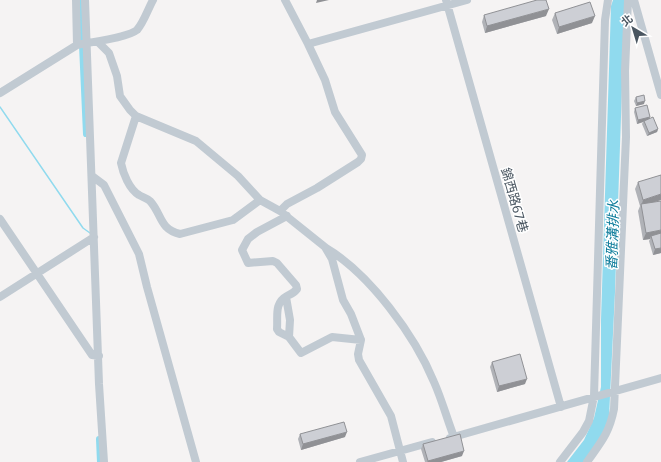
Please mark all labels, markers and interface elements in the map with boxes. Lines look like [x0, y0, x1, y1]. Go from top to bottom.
north arrow [613, 8, 653, 48]
text: 北 [618, 10, 635, 29]
street label: 錦西路67巷 [497, 165, 533, 235]
water label: 番雅溝排水 [601, 199, 623, 270]

